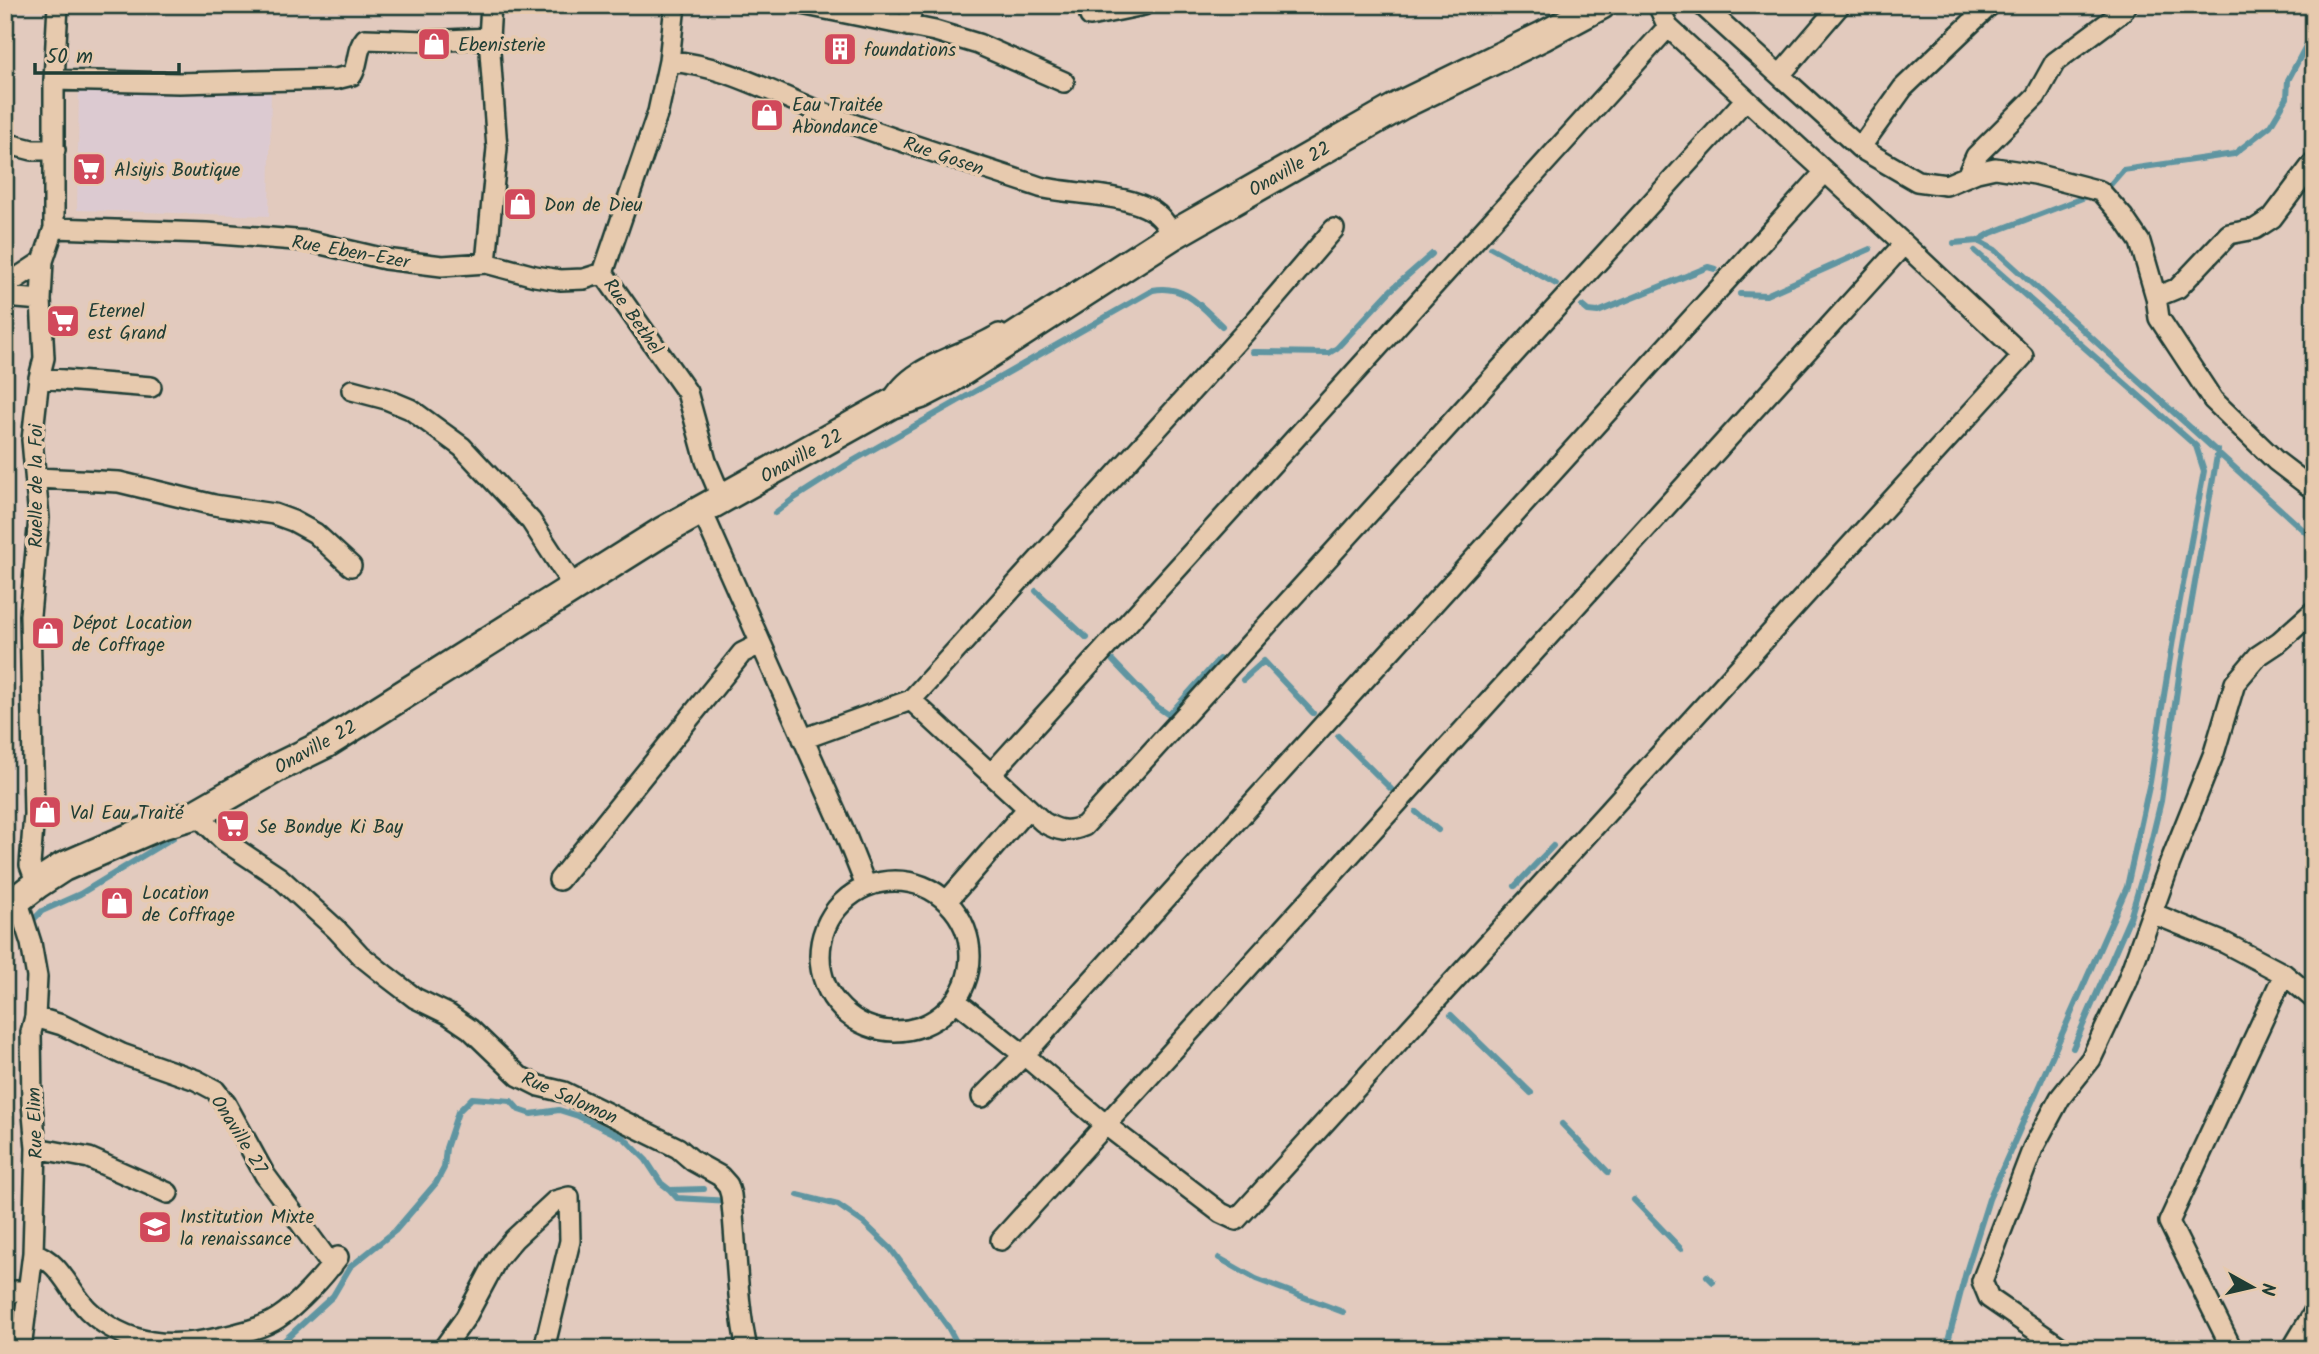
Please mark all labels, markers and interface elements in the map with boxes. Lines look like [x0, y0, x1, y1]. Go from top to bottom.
shop icon: Ebenisterie [415, 25, 453, 63]
building icon: foundations [821, 30, 859, 68]
place label: Ebenisterie [458, 31, 546, 61]
scale bar [35, 32, 178, 76]
place label: foundations [864, 36, 956, 66]
text: 50 m [46, 41, 93, 74]
place label: Eau Traitée Abondance [792, 91, 883, 143]
shop icon: Eau Traitée Abondance [748, 96, 786, 134]
street label: Rue Gosen [899, 129, 988, 185]
street label: Onaville 22 [1243, 134, 1337, 205]
supermarket icon: Alsiyis Boutique [70, 150, 108, 188]
place label: Alsiyis Boutique [114, 156, 241, 186]
shop icon: Don de Dieu [501, 185, 539, 223]
place label: Don de Dieu [544, 191, 643, 221]
street label: Rue Eben-Ezer [289, 228, 414, 278]
street label: Rue Bethel [595, 273, 670, 362]
place label: Eternel est Grand [88, 297, 167, 349]
supermarket icon: Eternel est Grand [44, 302, 82, 340]
street label: Ruelle de la Foi [22, 422, 52, 548]
street label: Onaville 22 [755, 422, 849, 492]
place label: Dépot Location de Coffrage [72, 609, 192, 661]
shop icon: Dépot Location de Coffrage [29, 614, 67, 652]
street label: Onaville 22 [269, 713, 363, 783]
shop icon: Val Eau Traité [26, 793, 64, 831]
place label: Val Eau Traité [70, 799, 184, 829]
supermarket icon: Se Bondye Ki Bay [214, 807, 252, 845]
place label: Se Bondye Ki Bay [258, 813, 404, 843]
place label: Location de Coffrage [142, 879, 235, 931]
shop icon: Location de Coffrage [98, 884, 136, 922]
street label: Rue Salomon [516, 1064, 622, 1133]
street label: Rue Elim [20, 1087, 52, 1159]
street label: Onaville 27 [202, 1090, 275, 1182]
place label: Institution Mixte la renaissance [180, 1203, 315, 1255]
school or university icon: Institution Mixte la renaissance [136, 1208, 174, 1246]
north arrow [2218, 1252, 2288, 1322]
text: N [2251, 1281, 2283, 1297]

